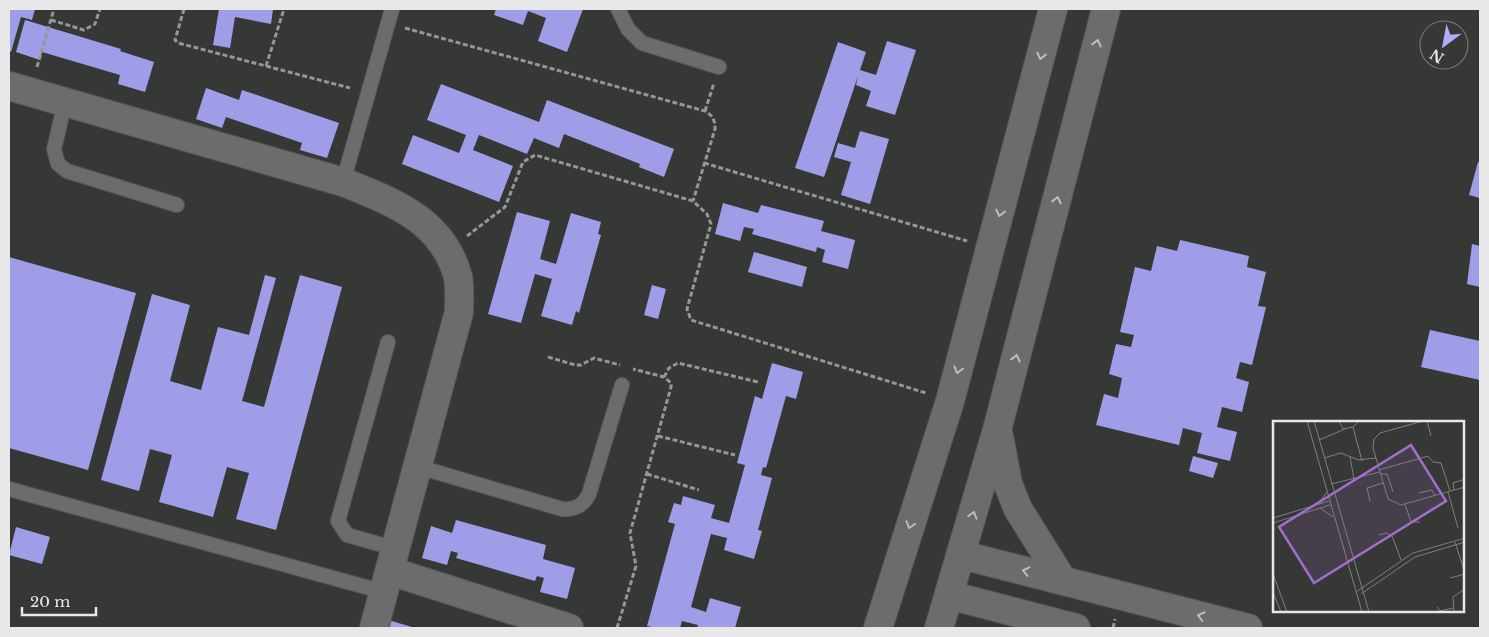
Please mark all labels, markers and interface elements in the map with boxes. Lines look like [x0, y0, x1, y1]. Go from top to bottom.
north arrow [1419, 20, 1469, 70]
one-way arrow [1091, 39, 1102, 48]
text: N [1427, 45, 1447, 67]
one-way arrow [1036, 51, 1047, 60]
one-way arrow [1051, 197, 1061, 205]
one-way arrow [996, 209, 1006, 217]
one-way arrow [1010, 353, 1021, 362]
one-way arrow [954, 366, 964, 374]
inset map [1273, 421, 1464, 612]
one-way arrow [968, 511, 978, 519]
one-way arrow [906, 521, 916, 529]
one-way arrow [1022, 566, 1031, 577]
scale bar [22, 584, 96, 616]
text: 20 m [30, 592, 70, 611]
one-way arrow [1196, 611, 1205, 622]

